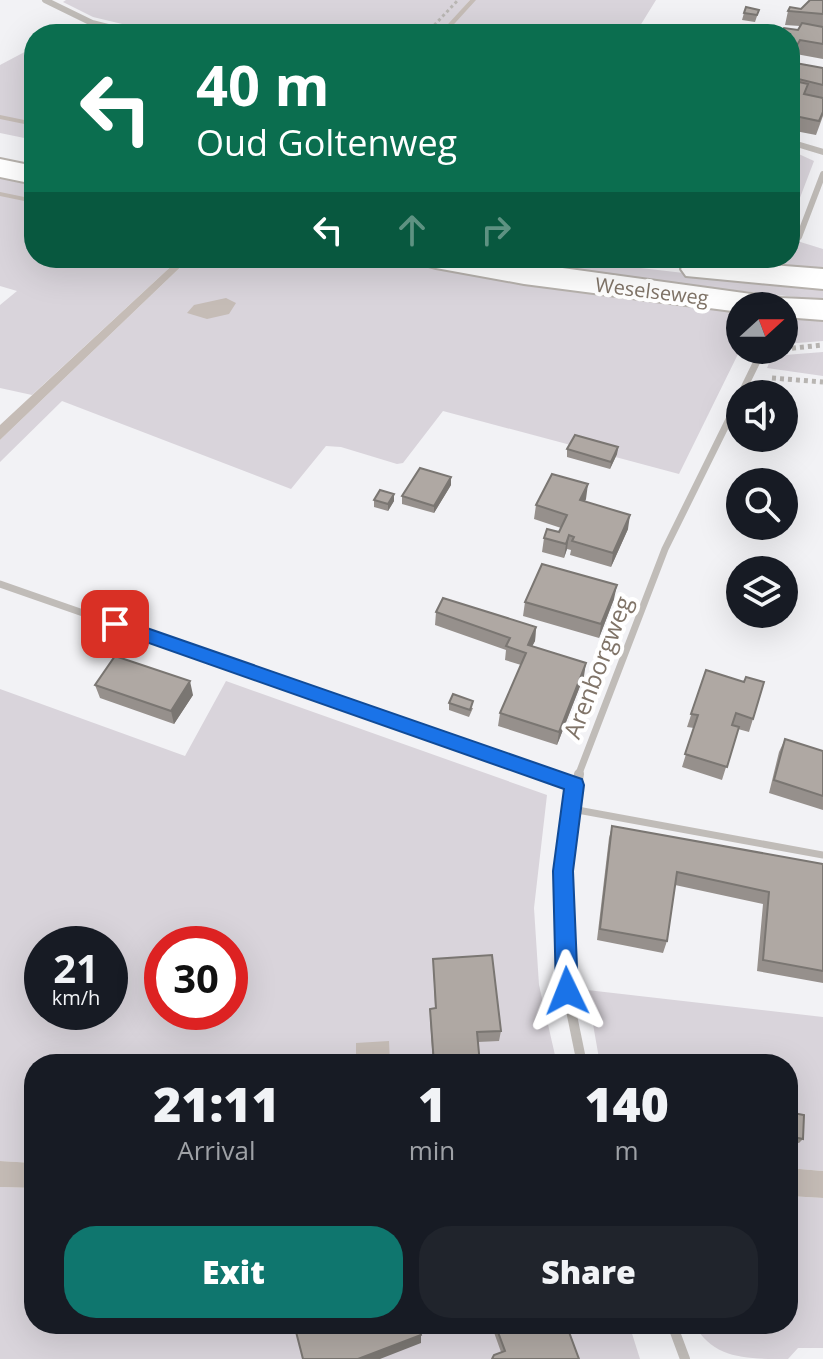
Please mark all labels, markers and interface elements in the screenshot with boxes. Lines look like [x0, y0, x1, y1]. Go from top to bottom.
text: 40 m [196, 46, 330, 122]
icon: left [64, 56, 168, 160]
text: Oud Goltenweg [196, 118, 457, 167]
icon: left [306, 208, 350, 252]
icon: ahead [390, 208, 434, 252]
icon: right [474, 208, 518, 252]
street label: Weselseweg [594, 271, 710, 311]
north arrow [726, 292, 798, 364]
map controls [726, 292, 798, 628]
button: sound [726, 380, 798, 452]
button: search [726, 468, 798, 540]
button: layers [726, 556, 798, 628]
pin [81, 590, 149, 658]
street label: Arenborgweg [555, 591, 639, 743]
icon: arrive [93, 602, 137, 646]
speed limit sign: 30 [144, 926, 248, 1030]
text: 21 [53, 940, 99, 995]
position arrow [525, 949, 609, 1033]
text: km/h [52, 984, 100, 1011]
text: 21:11 [153, 1071, 280, 1136]
text: 1 [418, 1071, 446, 1136]
text: 140 [584, 1071, 669, 1136]
text: Arrival [177, 1132, 255, 1168]
text: min [409, 1132, 455, 1168]
text: m [615, 1132, 639, 1168]
button: Exit [64, 1226, 403, 1318]
button: Share [419, 1226, 758, 1318]

